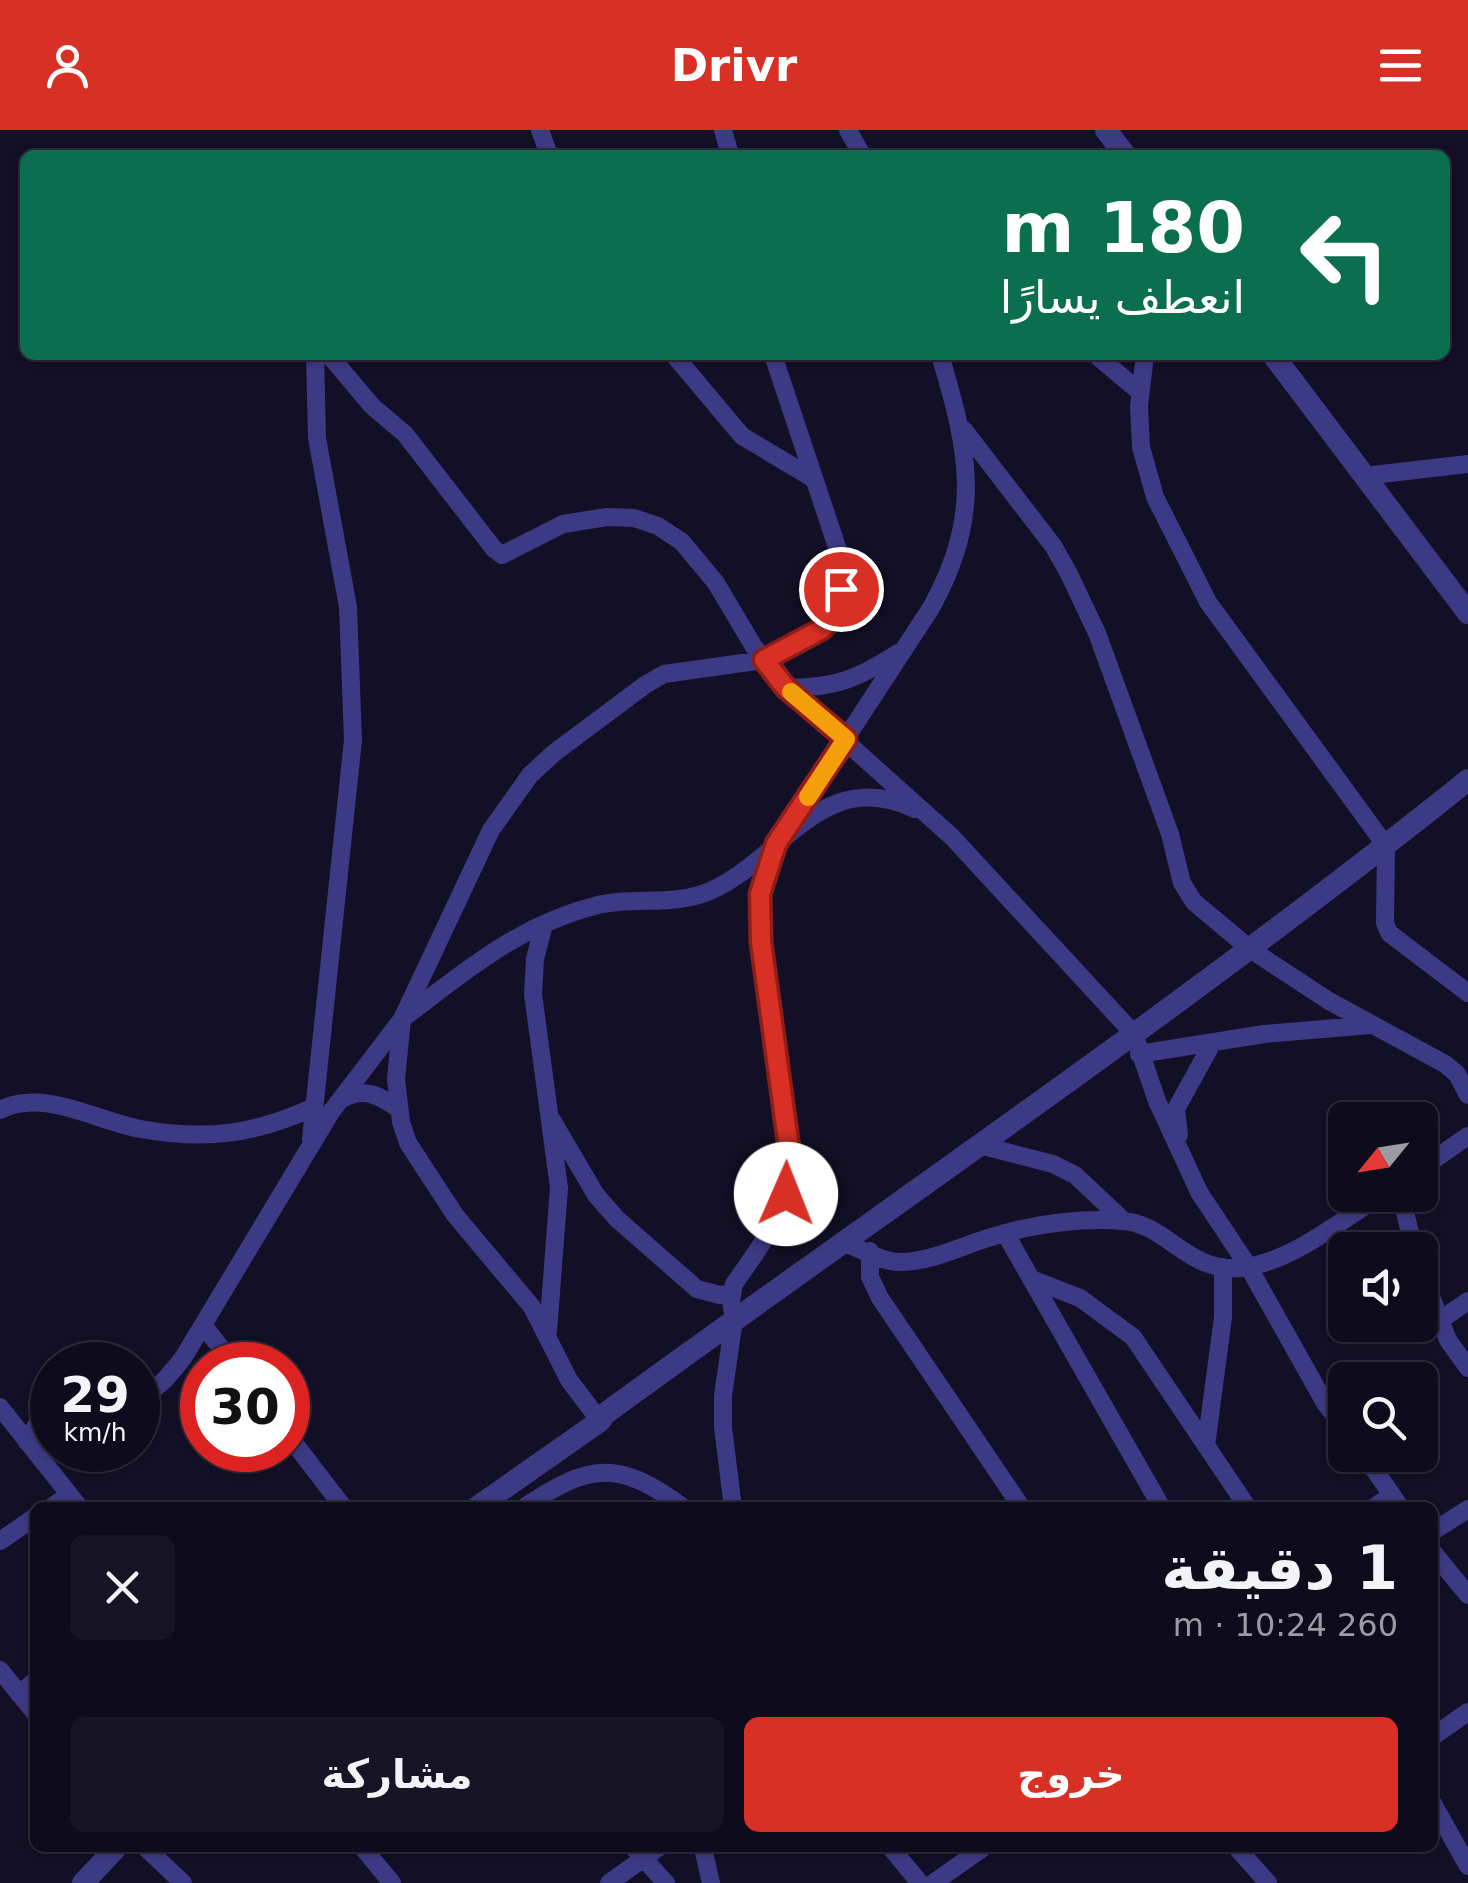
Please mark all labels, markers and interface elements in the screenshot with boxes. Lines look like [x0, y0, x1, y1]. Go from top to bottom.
icon: person [40, 38, 95, 93]
icon: menu [1373, 38, 1428, 93]
text: Drivr [671, 39, 797, 92]
text: 180 m [1002, 187, 1245, 269]
icon: left [1280, 190, 1410, 320]
text: انعطف يسارًا [1000, 271, 1245, 324]
pin [799, 547, 884, 632]
icon: arrive [814, 562, 869, 617]
north arrow [1328, 1102, 1438, 1212]
map controls [1328, 1102, 1438, 1472]
position arrow [734, 1142, 838, 1246]
button: sound [1328, 1232, 1438, 1342]
speed limit sign: 30 [180, 1342, 310, 1472]
button: search [1328, 1362, 1438, 1472]
text: 29 [60, 1366, 130, 1424]
text: km/h [63, 1418, 127, 1447]
text: 1 دقيقة [1161, 1533, 1398, 1603]
button: close [70, 1535, 175, 1640]
text: 260 m · 10:24 [1173, 1606, 1398, 1644]
button: مشاركة [70, 1717, 724, 1832]
button: خروج [744, 1717, 1398, 1832]

